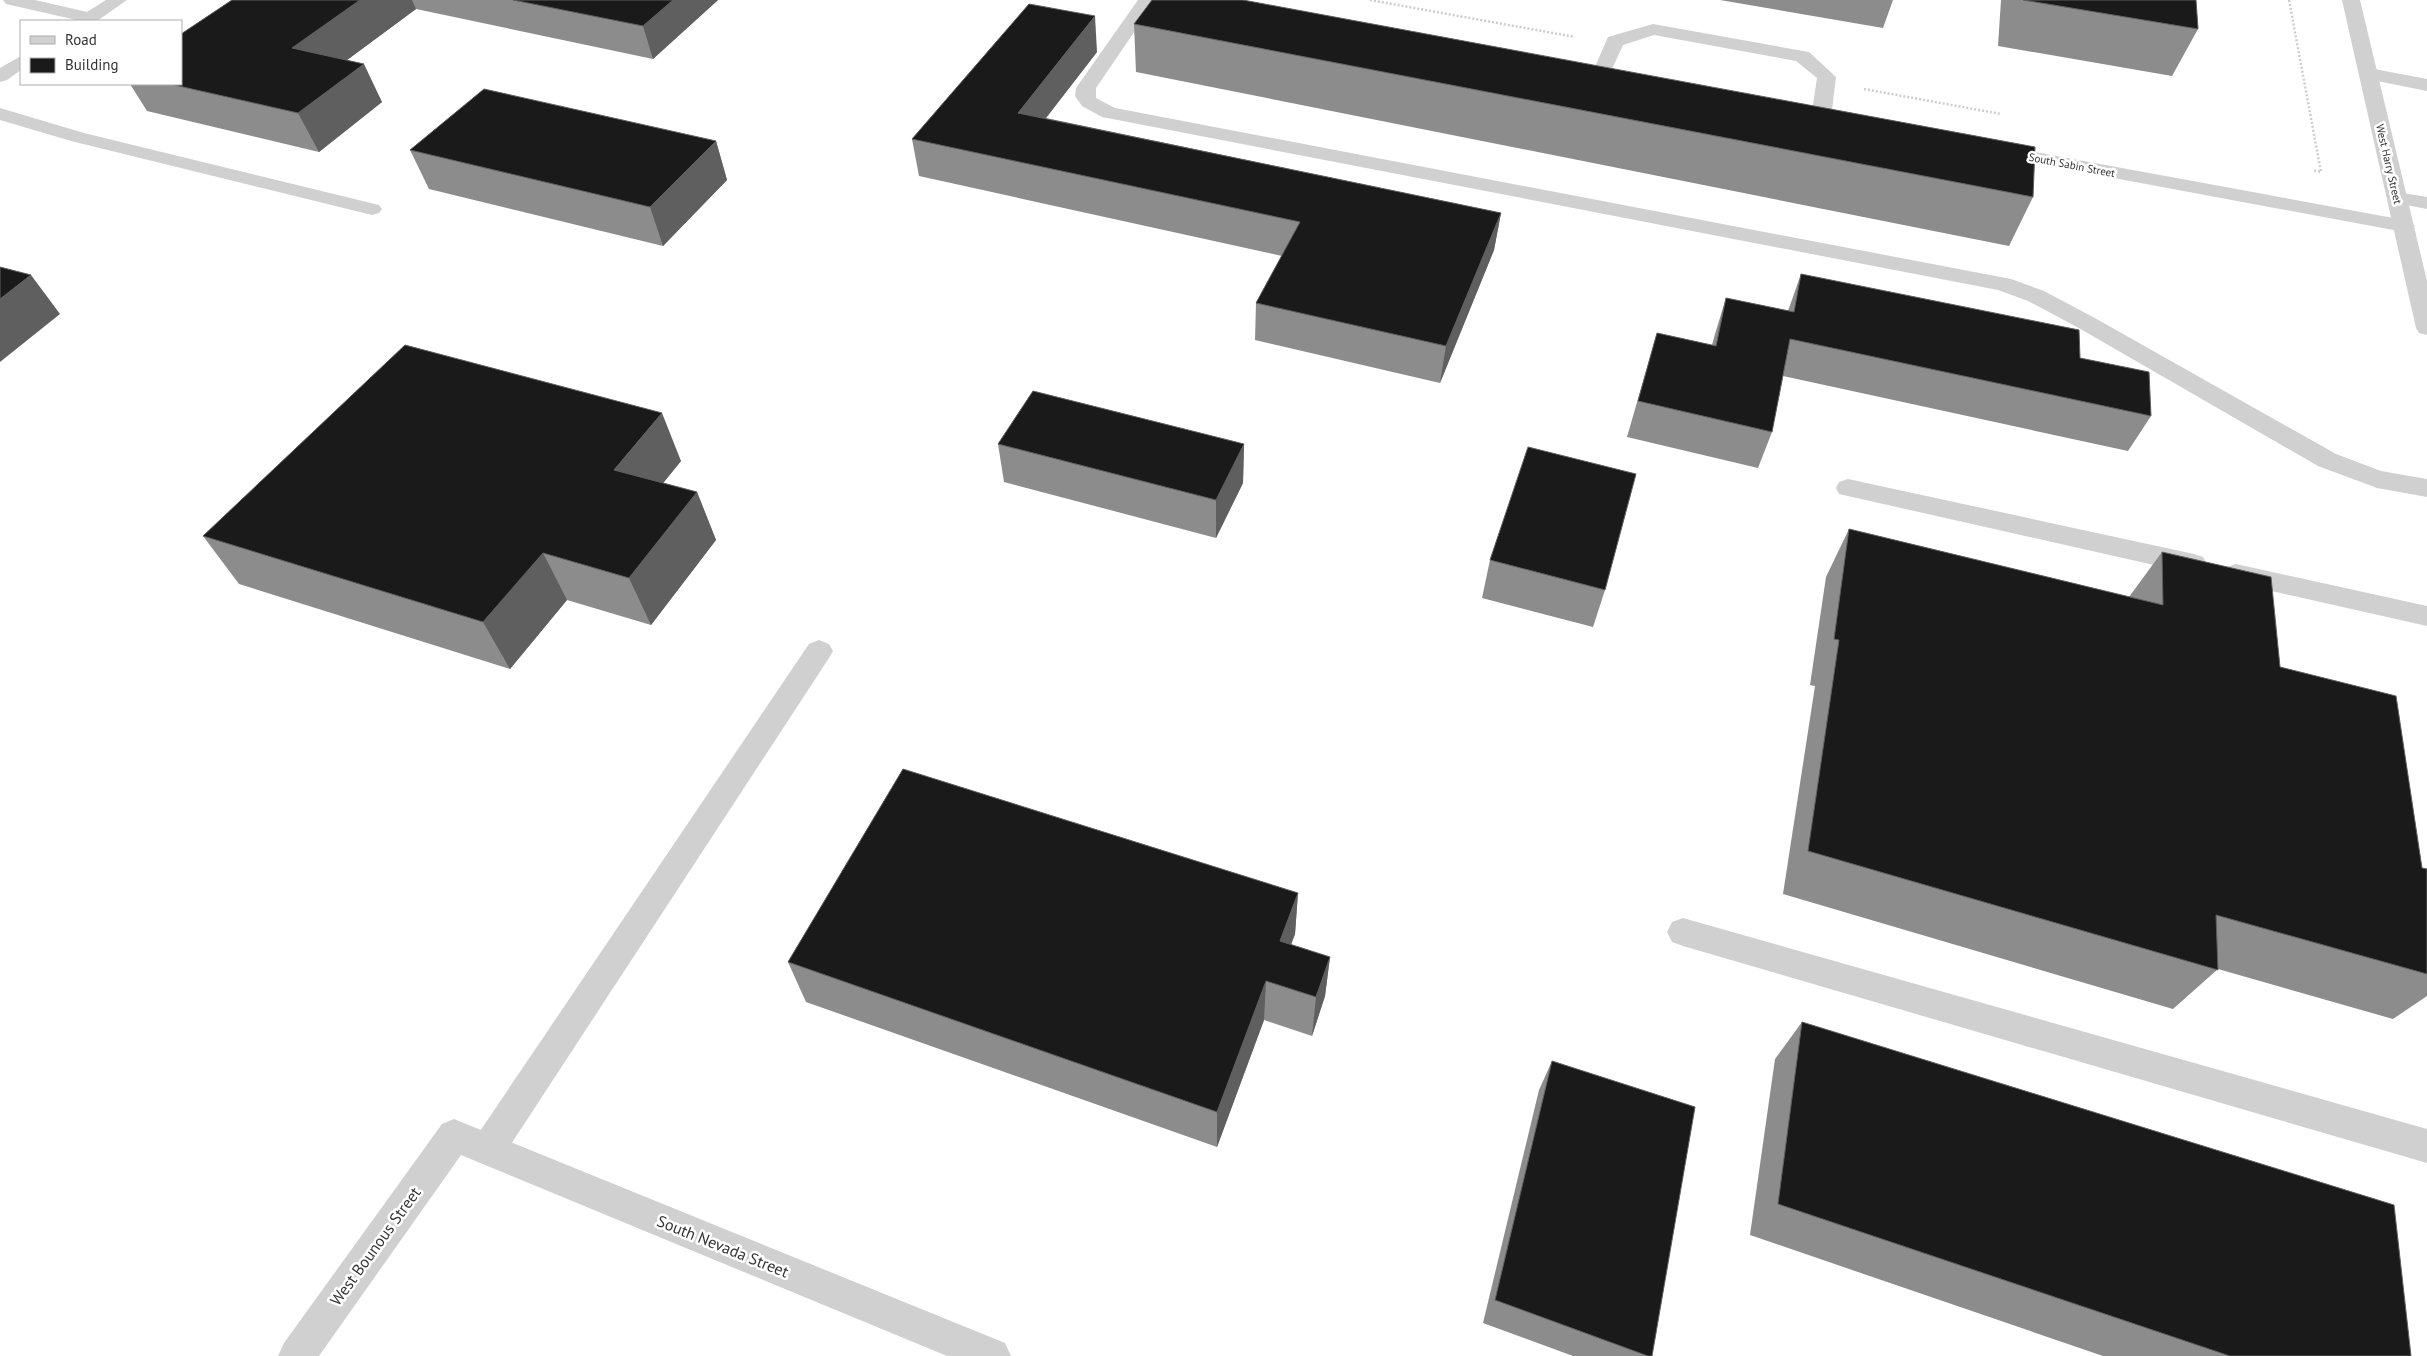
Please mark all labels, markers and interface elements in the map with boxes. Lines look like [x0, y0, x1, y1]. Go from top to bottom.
legend [20, 20, 182, 85]
text: Road [65, 30, 97, 49]
text: Building [65, 55, 119, 74]
street label: West Harry Street [2373, 123, 2405, 206]
street label: South Sabin Street [2028, 150, 2117, 180]
street label: West Bounous Street [325, 1182, 425, 1309]
street label: South Nevada Street [654, 1210, 792, 1282]

